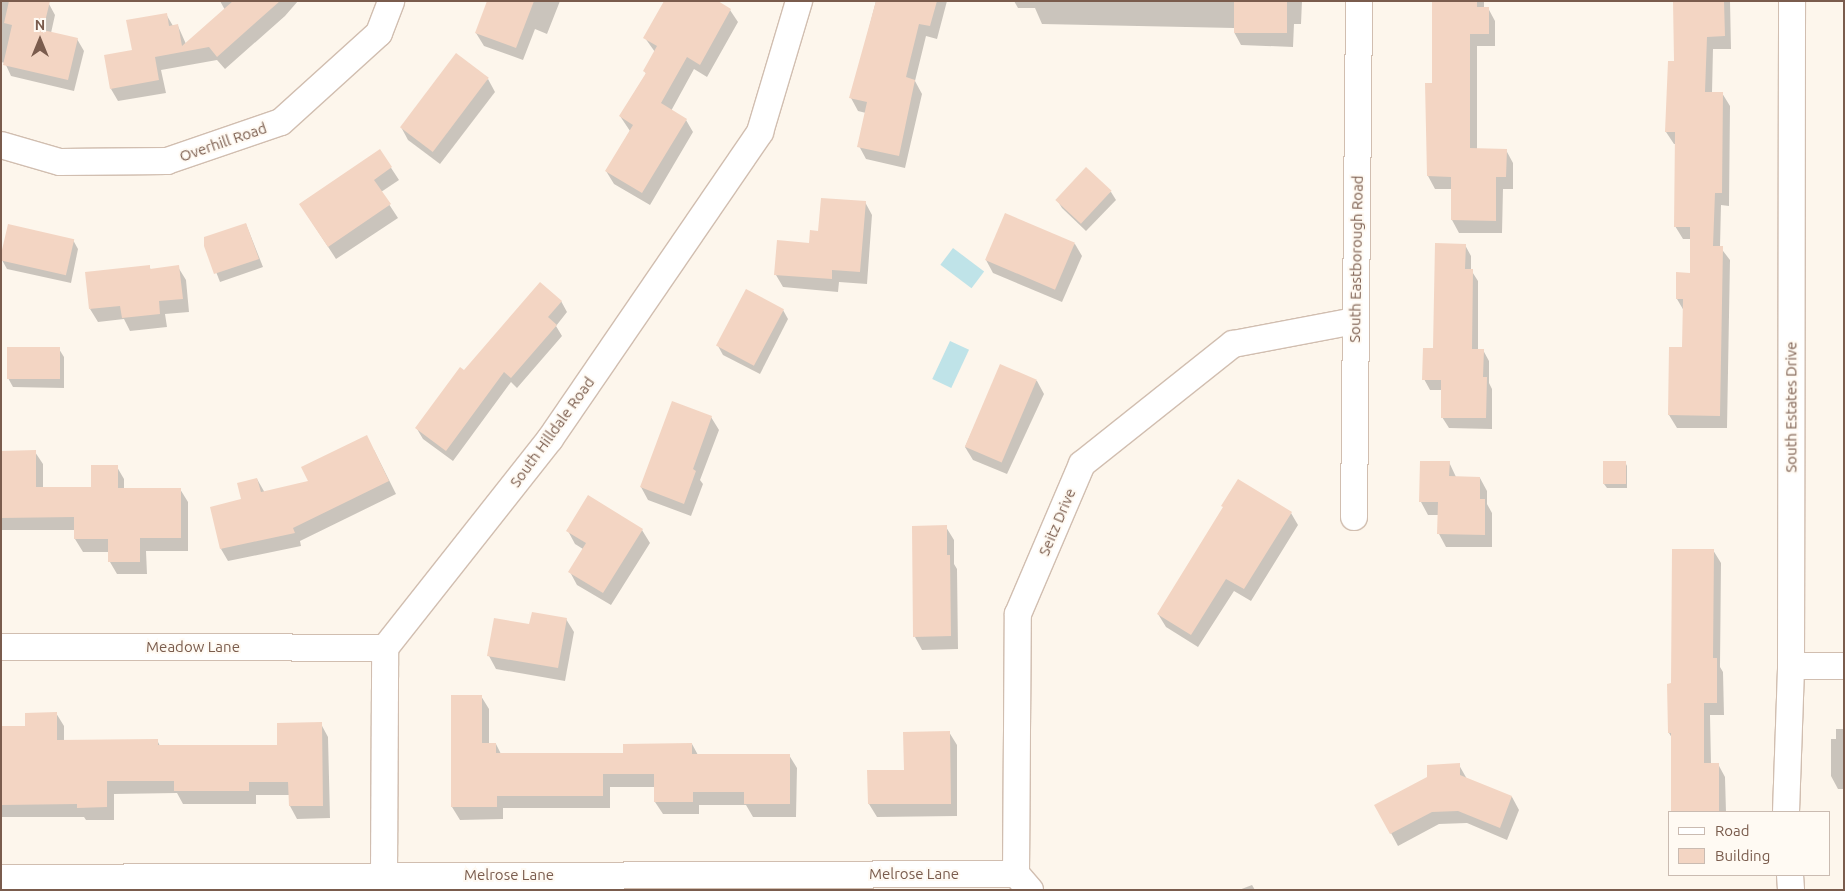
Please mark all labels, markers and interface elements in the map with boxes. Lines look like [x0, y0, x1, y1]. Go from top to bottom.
north arrow [15, 15, 65, 65]
text: N [35, 17, 45, 33]
street label: Overhill Road [177, 119, 269, 165]
street label: South Eastborough Road [1346, 175, 1366, 343]
street label: South Estates Drive [1782, 341, 1800, 473]
street label: South Hilldale Road [506, 373, 598, 491]
street label: Seitz Drive [1035, 486, 1079, 558]
street label: Meadow Lane [146, 638, 240, 656]
legend [1668, 811, 1830, 876]
text: Road [1715, 822, 1750, 839]
text: Building [1715, 847, 1770, 864]
street label: Melrose Lane [869, 865, 959, 883]
street label: Melrose Lane [464, 866, 554, 884]

